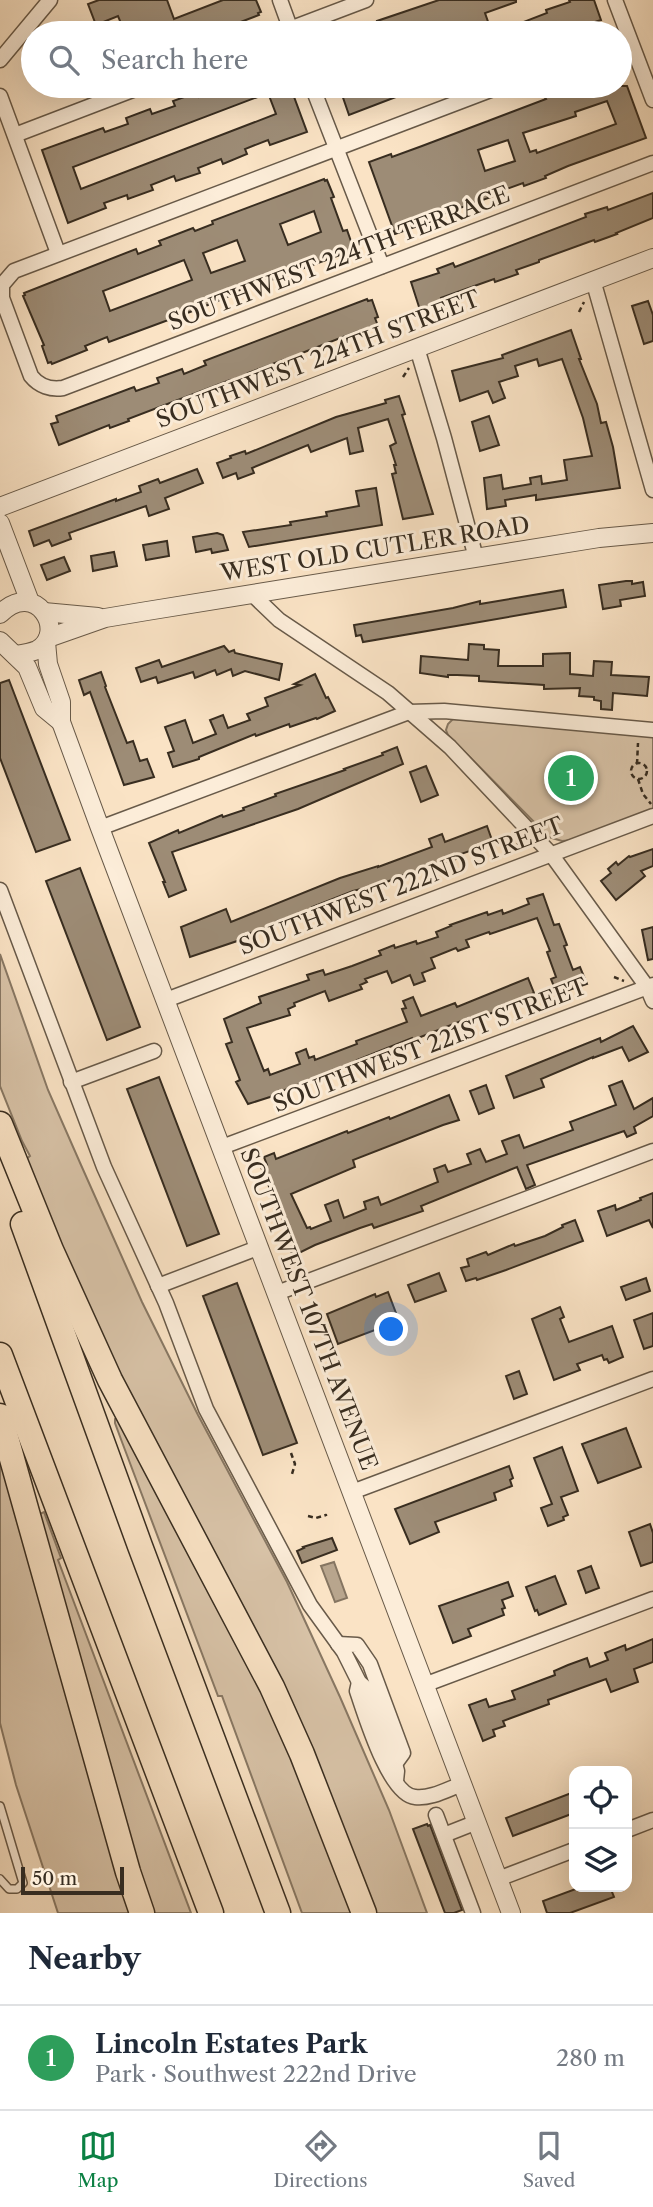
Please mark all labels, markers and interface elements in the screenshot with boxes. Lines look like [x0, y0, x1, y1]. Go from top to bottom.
search box [21, 21, 632, 98]
icon: search [45, 41, 83, 79]
text: Search here [101, 44, 248, 76]
street label: SOUTHWEST 224TH TERRACE [164, 180, 514, 336]
street label: SOUTHWEST 224TH STREET [152, 284, 485, 434]
street label: WEST OLD CUTLER ROAD [217, 511, 532, 587]
pin: 1 [548, 752, 594, 804]
street label: SOUTHWEST 222ND STREET [235, 811, 568, 961]
street label: SOUTHWEST 221ST STREET [269, 972, 592, 1118]
street label: SOUTHWEST 107TH AVENUE [234, 1144, 384, 1474]
your location [374, 1312, 408, 1346]
map controls [569, 1766, 632, 1892]
button: locate [569, 1766, 632, 1829]
button: layers [569, 1829, 632, 1892]
scale bar [21, 1864, 124, 1896]
text: 50 m [32, 1867, 77, 1890]
text: Nearby [28, 1940, 141, 1977]
text: Lincoln Estates Park [95, 2028, 367, 2060]
text: 1 [46, 2044, 56, 2072]
text: 280 m [556, 2044, 625, 2072]
text: Park · Southwest 222nd Drive [95, 2060, 417, 2088]
tab: Map [78, 2127, 118, 2192]
tab: Directions [274, 2127, 367, 2192]
tab: Saved [523, 2127, 575, 2192]

